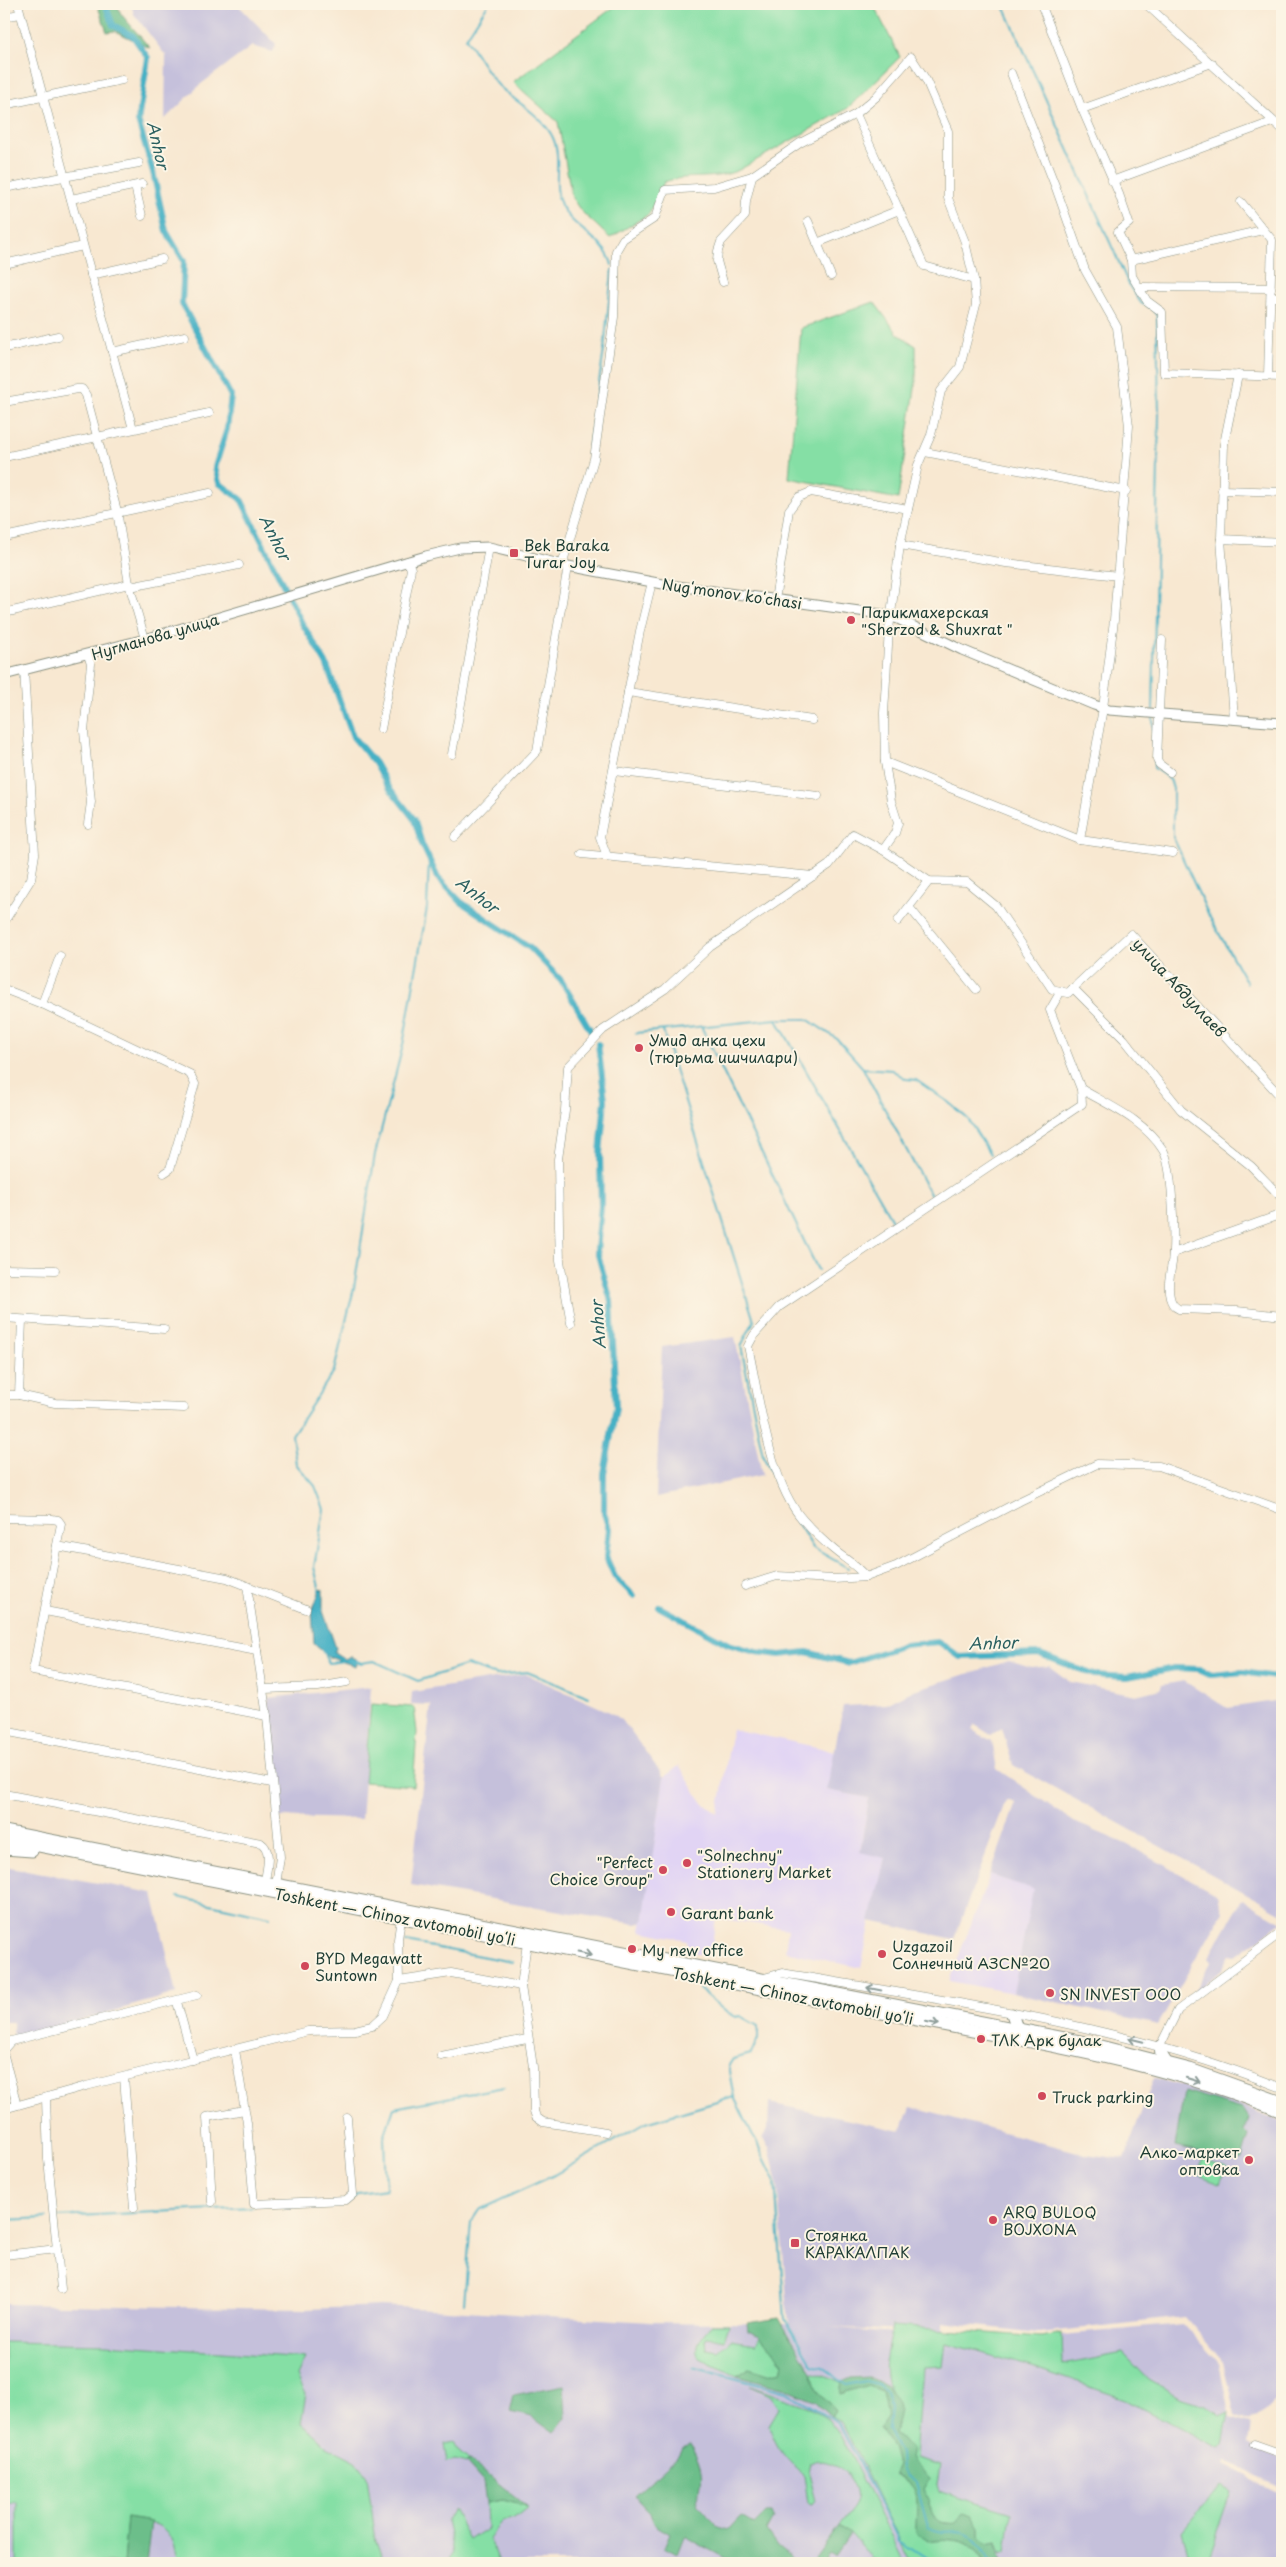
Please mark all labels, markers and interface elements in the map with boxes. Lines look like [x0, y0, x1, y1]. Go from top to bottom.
water label: Anhor [142, 119, 177, 174]
water label: Anhor [254, 510, 299, 566]
place label: Bek Baraka Turar Joy [524, 533, 610, 573]
marker: Bek Baraka Turar Joy [508, 547, 520, 559]
street label: Nugʻmonov koʻchasi [661, 572, 803, 614]
place label: Парикмахерская "Sherzod & Shuxrat " [861, 600, 1013, 640]
street label: Нугманова улица [88, 607, 222, 665]
marker: Парикмахерская "Sherzod & Shuxrat " [845, 614, 857, 626]
water label: Anhor [451, 870, 507, 920]
street label: улица Абдуллаев [1128, 932, 1232, 1042]
place label: Умид анка цехи (тюрьма ишчилари) [649, 1028, 798, 1068]
marker: Умид анка цехи (тюрьма ишчилари) [633, 1042, 645, 1054]
water label: Anhor [583, 1297, 611, 1350]
water label: Anhor [968, 1629, 1020, 1655]
place label: "Solnechny" Stationery Market [697, 1843, 831, 1883]
place label: "Perfect Choice Group" [550, 1850, 653, 1890]
marker: "Solnechny" Stationery Market [681, 1857, 693, 1869]
marker: "Perfect Choice Group" [657, 1864, 669, 1876]
street label: Toshkent — Chinoz avtomobil yoʻli [273, 1881, 517, 1951]
place label: Garant bank [681, 1901, 774, 1924]
marker: Garant bank [665, 1906, 677, 1918]
place label: Uzgazoil Солнечный АЗС№20 [892, 1934, 1050, 1974]
place label: My new office [642, 1938, 743, 1961]
marker: My new office [626, 1943, 638, 1955]
place label: BYD Megawatt Suntown [315, 1946, 422, 1986]
marker: Uzgazoil Солнечный АЗС№20 [876, 1948, 888, 1960]
one-way arrow [575, 1949, 591, 1959]
marker: BYD Megawatt Suntown [299, 1960, 311, 1972]
street label: Toshkent — Chinoz avtomobil yoʻli [671, 1960, 915, 2030]
place label: SN INVEST ООО [1060, 1982, 1181, 2005]
one-way arrow [866, 1983, 882, 1993]
marker: SN INVEST ООО [1044, 1987, 1056, 1999]
one-way arrow [924, 2019, 940, 2028]
place label: ТЛК Арк булак [991, 2028, 1101, 2051]
marker: ТЛК Арк булак [975, 2033, 987, 2045]
one-way arrow [1129, 2035, 1145, 2044]
one-way arrow [1185, 2076, 1201, 2086]
place label: Truck parking [1052, 2085, 1153, 2108]
marker: Truck parking [1036, 2090, 1048, 2102]
place label: Алко-маркет оптовка [1140, 2140, 1240, 2180]
marker: Алко-маркет оптовка [1243, 2154, 1255, 2166]
place label: ARQ BULOQ BOJXONA [1003, 2200, 1096, 2240]
marker: ARQ BULOQ BOJXONA [987, 2214, 999, 2226]
place label: Стоянка КАРАКАЛПАК [805, 2223, 909, 2263]
marker: Стоянка КАРАКАЛПАК [789, 2237, 801, 2249]

